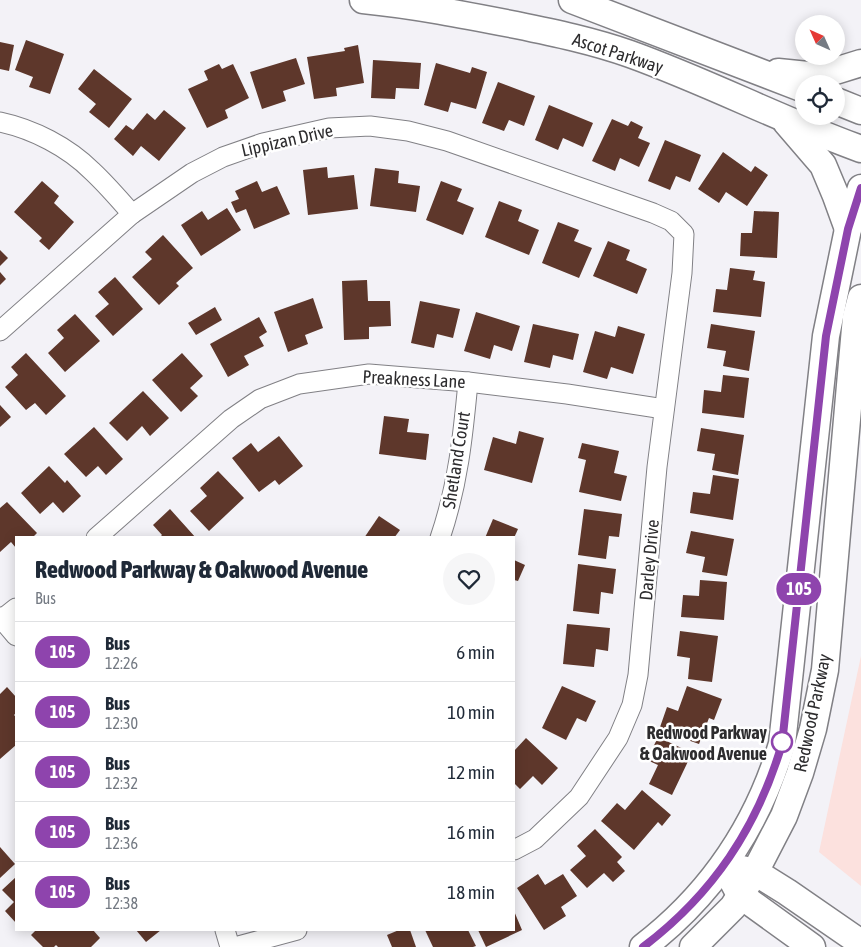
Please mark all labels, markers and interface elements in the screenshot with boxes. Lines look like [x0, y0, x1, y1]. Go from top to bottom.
north arrow [795, 15, 845, 65]
map controls [795, 15, 845, 125]
street label: Ascot Parkway [570, 28, 666, 78]
button: locate [795, 75, 845, 125]
street label: Lippizan Drive [239, 119, 335, 161]
street label: Preakness Lane [362, 366, 466, 392]
street label: Shetland Court [438, 410, 474, 510]
street label: Darley Drive [635, 519, 663, 601]
button: heart [443, 553, 495, 605]
text: Redwood Parkway & Oakwood Avenue [35, 556, 368, 583]
line badge: 105 [770, 573, 828, 605]
text: 105 [786, 578, 812, 599]
text: Bus [35, 589, 56, 607]
text: Bus [105, 632, 130, 654]
text: 105 [50, 641, 75, 662]
text: 6 min [456, 641, 495, 663]
street label: Redwood Parkway [789, 652, 835, 774]
text: 12:26 [105, 654, 138, 672]
text: Bus [105, 692, 130, 714]
text: 105 [50, 701, 75, 722]
text: 10 min [447, 701, 495, 723]
text: 12:30 [105, 714, 138, 732]
place label: Redwood Parkway & Oakwood Avenue [640, 722, 768, 764]
marker: Redwood Parkway & Oakwood Avenue [771, 731, 793, 753]
text: Bus [105, 752, 130, 774]
text: 105 [50, 761, 75, 782]
text: 12 min [447, 761, 495, 783]
text: 12:32 [105, 774, 138, 792]
text: Bus [105, 812, 130, 834]
text: 105 [50, 821, 75, 842]
text: 16 min [447, 821, 495, 843]
text: 12:36 [105, 834, 138, 852]
text: Bus [105, 872, 130, 894]
text: 105 [50, 881, 75, 902]
text: 18 min [447, 881, 495, 903]
text: 12:38 [105, 894, 138, 912]

